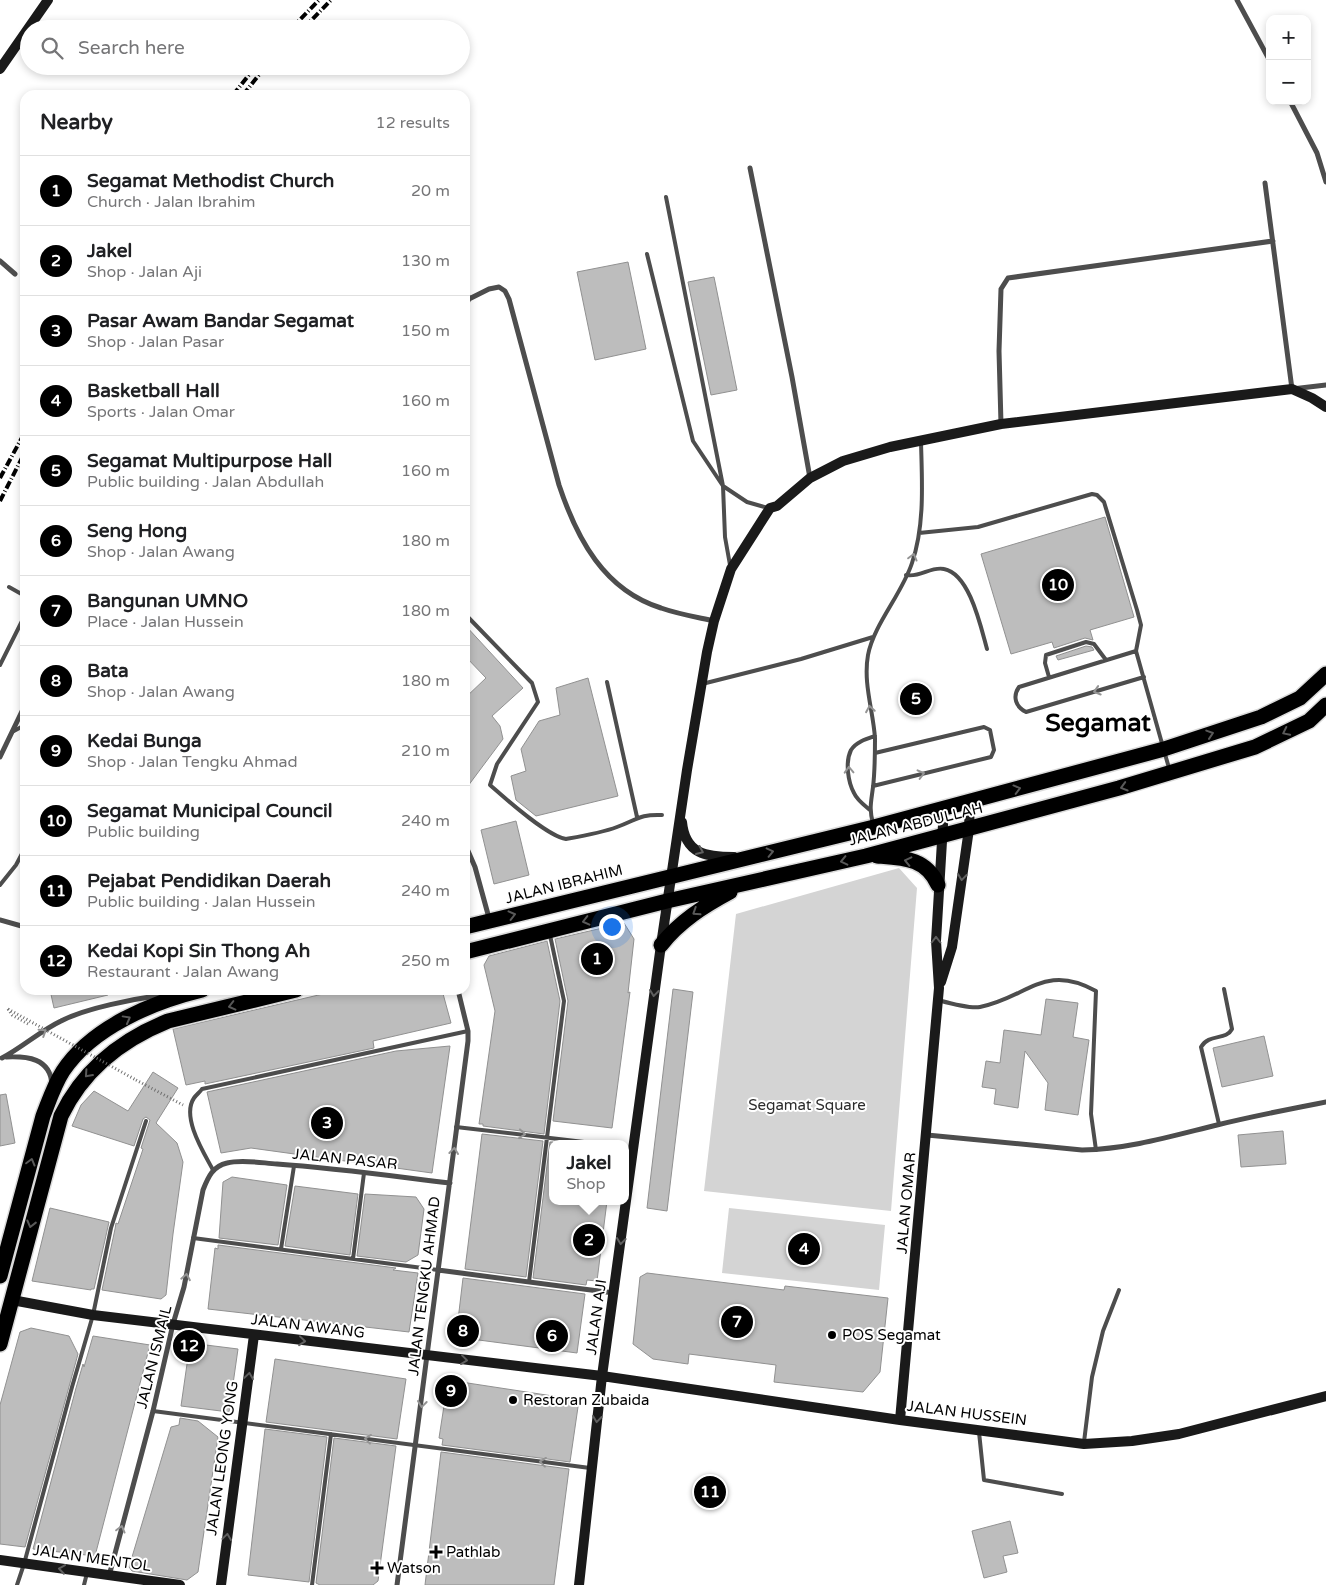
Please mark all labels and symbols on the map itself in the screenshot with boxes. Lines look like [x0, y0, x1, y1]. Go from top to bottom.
one-way arrow [907, 553, 918, 562]
pin: 10 [1042, 566, 1074, 604]
pin: 5 [900, 680, 932, 718]
one-way arrow [1093, 686, 1102, 696]
one-way arrow [866, 705, 876, 713]
district label: Segamat [1045, 708, 1151, 738]
one-way arrow [1282, 726, 1291, 736]
one-way arrow [1206, 729, 1214, 739]
one-way arrow [843, 765, 854, 773]
one-way arrow [916, 769, 925, 780]
one-way arrow [1120, 781, 1128, 792]
one-way arrow [1013, 784, 1021, 794]
street label: JALAN ABDULLAH [847, 799, 985, 849]
one-way arrow [695, 845, 704, 856]
one-way arrow [765, 847, 773, 857]
one-way arrow [840, 855, 849, 865]
one-way arrow [903, 856, 912, 867]
street label: JALAN IBRAHIM [503, 861, 625, 907]
one-way arrow [957, 874, 968, 882]
one-way arrow [692, 906, 702, 915]
one-way arrow [508, 911, 516, 921]
your location [599, 914, 625, 940]
one-way arrow [583, 916, 591, 926]
one-way arrow [931, 935, 941, 943]
pin: 1 [581, 940, 613, 978]
one-way arrow [650, 989, 660, 997]
one-way arrow [227, 1000, 236, 1011]
one-way arrow [122, 1015, 131, 1025]
one-way arrow [38, 1029, 47, 1038]
one-way arrow [85, 1069, 94, 1078]
park label: Segamat Square [748, 1096, 866, 1114]
pin: 3 [311, 1104, 343, 1142]
one-way arrow [518, 1128, 526, 1139]
street label: JALAN PASAR [292, 1145, 398, 1173]
one-way arrow [448, 1146, 459, 1154]
street label: JALAN OMAR [893, 1151, 919, 1255]
one-way arrow [25, 1157, 36, 1166]
street label: JALAN TENGKU AHMAD [404, 1195, 444, 1377]
one-way arrow [27, 1220, 37, 1228]
pin: 2 [573, 1221, 605, 1259]
pin: 4 [788, 1230, 820, 1268]
one-way arrow [616, 1237, 627, 1245]
one-way arrow [180, 1273, 190, 1282]
street label: JALAN AJI [582, 1278, 610, 1356]
street label: JALAN ISMAIL [132, 1303, 176, 1410]
pin: 7 [721, 1303, 753, 1341]
street label: JALAN AWANG [250, 1310, 366, 1342]
pin: 8 [447, 1312, 479, 1350]
pin: 6 [536, 1317, 568, 1355]
place label: POS Segamat [842, 1326, 941, 1344]
pin: 12 [173, 1327, 205, 1365]
marker: POS Segamat [826, 1329, 838, 1341]
one-way arrow [299, 1335, 307, 1346]
one-way arrow [460, 1354, 468, 1365]
one-way arrow [243, 1371, 253, 1380]
pin: 9 [435, 1372, 467, 1410]
street label: JALAN LEONG YONG [202, 1380, 242, 1536]
place label: Restoran Zubaida [523, 1391, 650, 1409]
marker: Restoran Zubaida [507, 1394, 519, 1406]
street label: JALAN HUSSEIN [906, 1397, 1028, 1429]
one-way arrow [417, 1399, 427, 1408]
one-way arrow [592, 1415, 603, 1423]
one-way arrow [364, 1434, 372, 1445]
one-way arrow [539, 1457, 547, 1467]
pin: 11 [694, 1473, 726, 1511]
one-way arrow [116, 1525, 126, 1534]
one-way arrow [221, 1532, 232, 1540]
street label: JALAN MENTOL [32, 1541, 153, 1575]
place label: Pathlab [446, 1543, 500, 1561]
marker: Pathlab [430, 1546, 442, 1558]
place label: Watson [387, 1559, 441, 1577]
marker: Watson [371, 1562, 383, 1574]
one-way arrow [58, 1565, 67, 1575]

